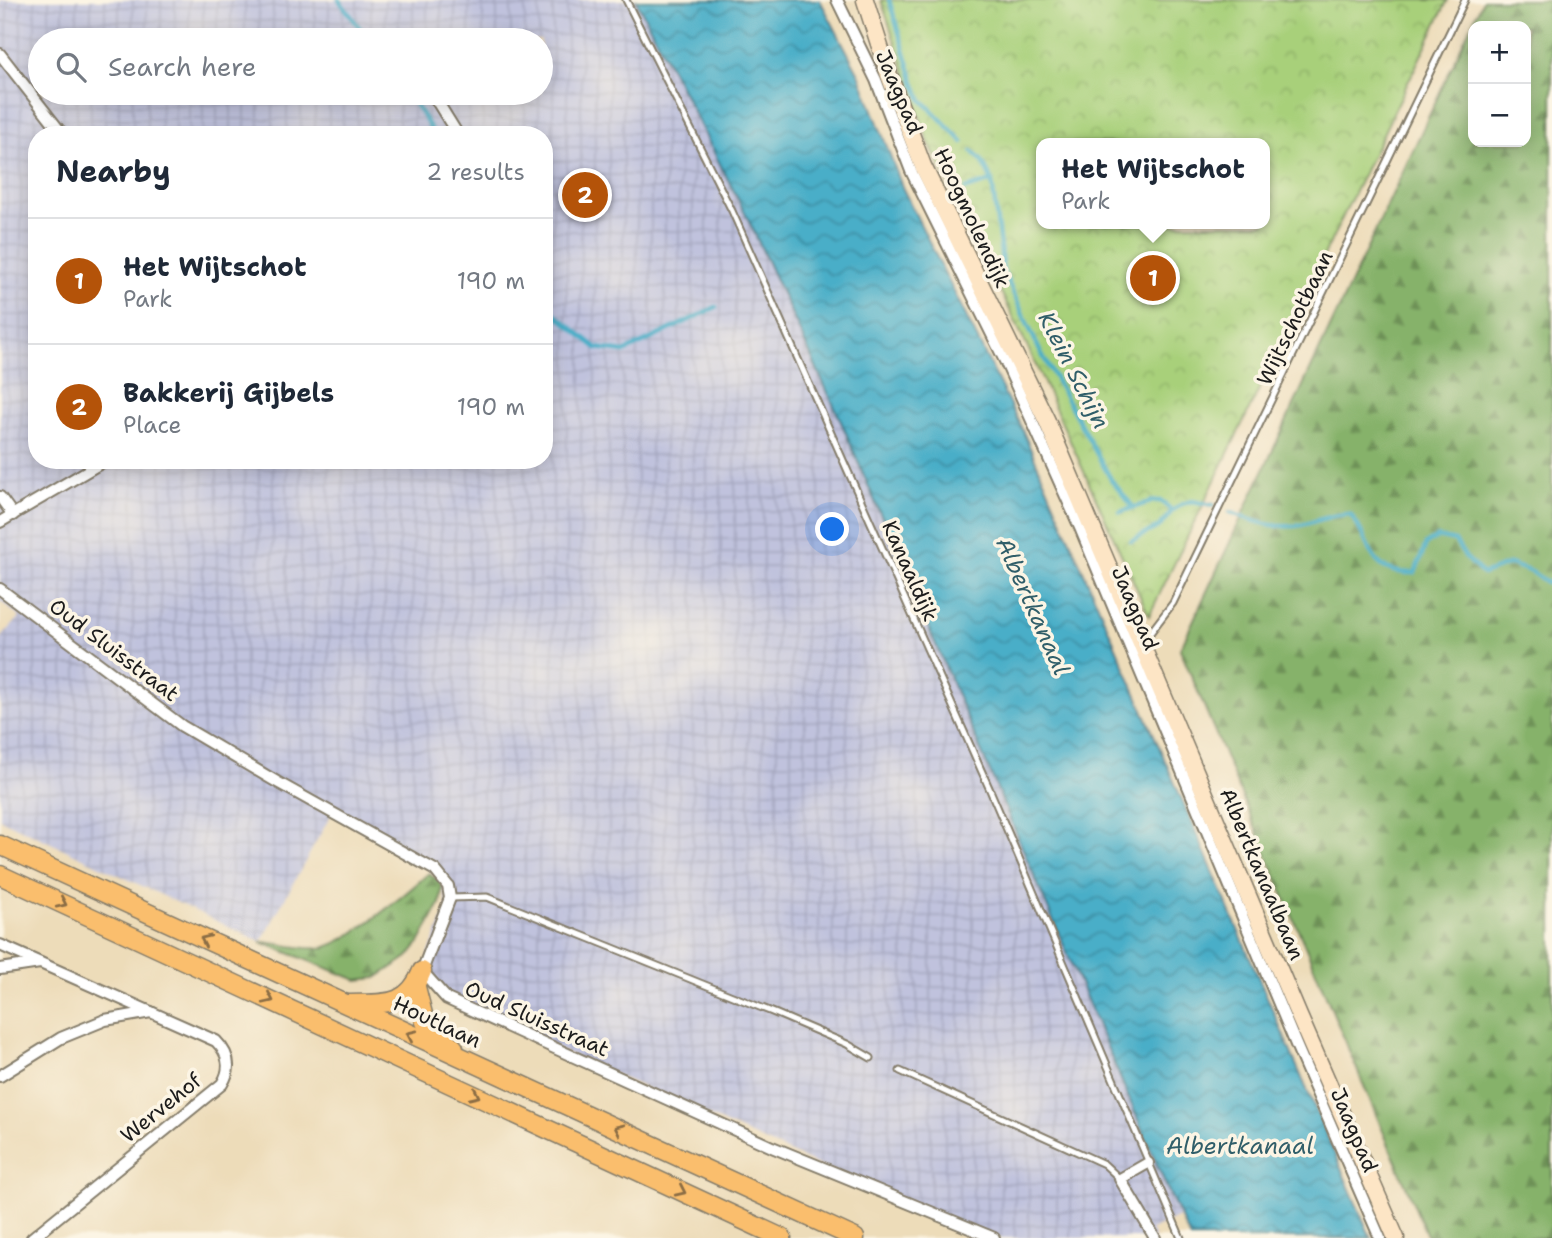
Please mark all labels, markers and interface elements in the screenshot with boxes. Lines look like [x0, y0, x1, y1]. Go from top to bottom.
map controls [1468, 21, 1531, 147]
button: + [1468, 21, 1531, 84]
search box [28, 28, 553, 105]
street label: Jaagpad [869, 46, 929, 138]
icon: search [52, 48, 90, 86]
text: Search here [108, 49, 257, 84]
button: − [1468, 84, 1531, 147]
popup [1036, 138, 1270, 229]
street label: Hoogmolendijk [927, 143, 1017, 293]
text: Nearby [56, 151, 171, 192]
text: Het Wijtschot [1061, 151, 1245, 186]
text: 2 results [426, 157, 525, 187]
pin: 2 [562, 169, 608, 221]
text: Park [1061, 186, 1111, 216]
street label: Wijtschotbaan [1250, 246, 1340, 390]
text: Het Wijtschot [123, 249, 307, 284]
pin: 1 [1130, 252, 1176, 304]
text: 1 [74, 266, 84, 296]
text: 190 m [457, 266, 525, 296]
text: Park [123, 284, 172, 314]
water label: Klein Schijn [1032, 306, 1116, 434]
text: Bakkerij Gijbels [123, 375, 334, 410]
text: 2 [71, 392, 87, 422]
text: 190 m [457, 392, 525, 422]
text: Place [123, 410, 182, 440]
your location [815, 512, 849, 546]
street label: Kanaaldijk [875, 516, 945, 626]
water label: Albertkanaal [989, 532, 1077, 680]
street label: Jaagpad [1105, 562, 1165, 654]
street label: Oud Sluisstraat [44, 592, 184, 708]
street label: Albertkanaalbaan [1213, 784, 1311, 964]
one-way arrow [55, 895, 67, 909]
one-way arrow [200, 934, 212, 948]
street label: Oud Sluisstraat [460, 975, 614, 1063]
street label: Houtlaan [389, 989, 486, 1055]
one-way arrow [261, 991, 274, 1005]
one-way arrow [406, 1029, 418, 1043]
street label: Wervehof [115, 1067, 208, 1149]
street label: Jaagpad [1324, 1084, 1384, 1176]
one-way arrow [468, 1087, 480, 1101]
one-way arrow [614, 1123, 626, 1137]
water label: Albertkanaal [1166, 1131, 1314, 1161]
one-way arrow [674, 1183, 686, 1197]

